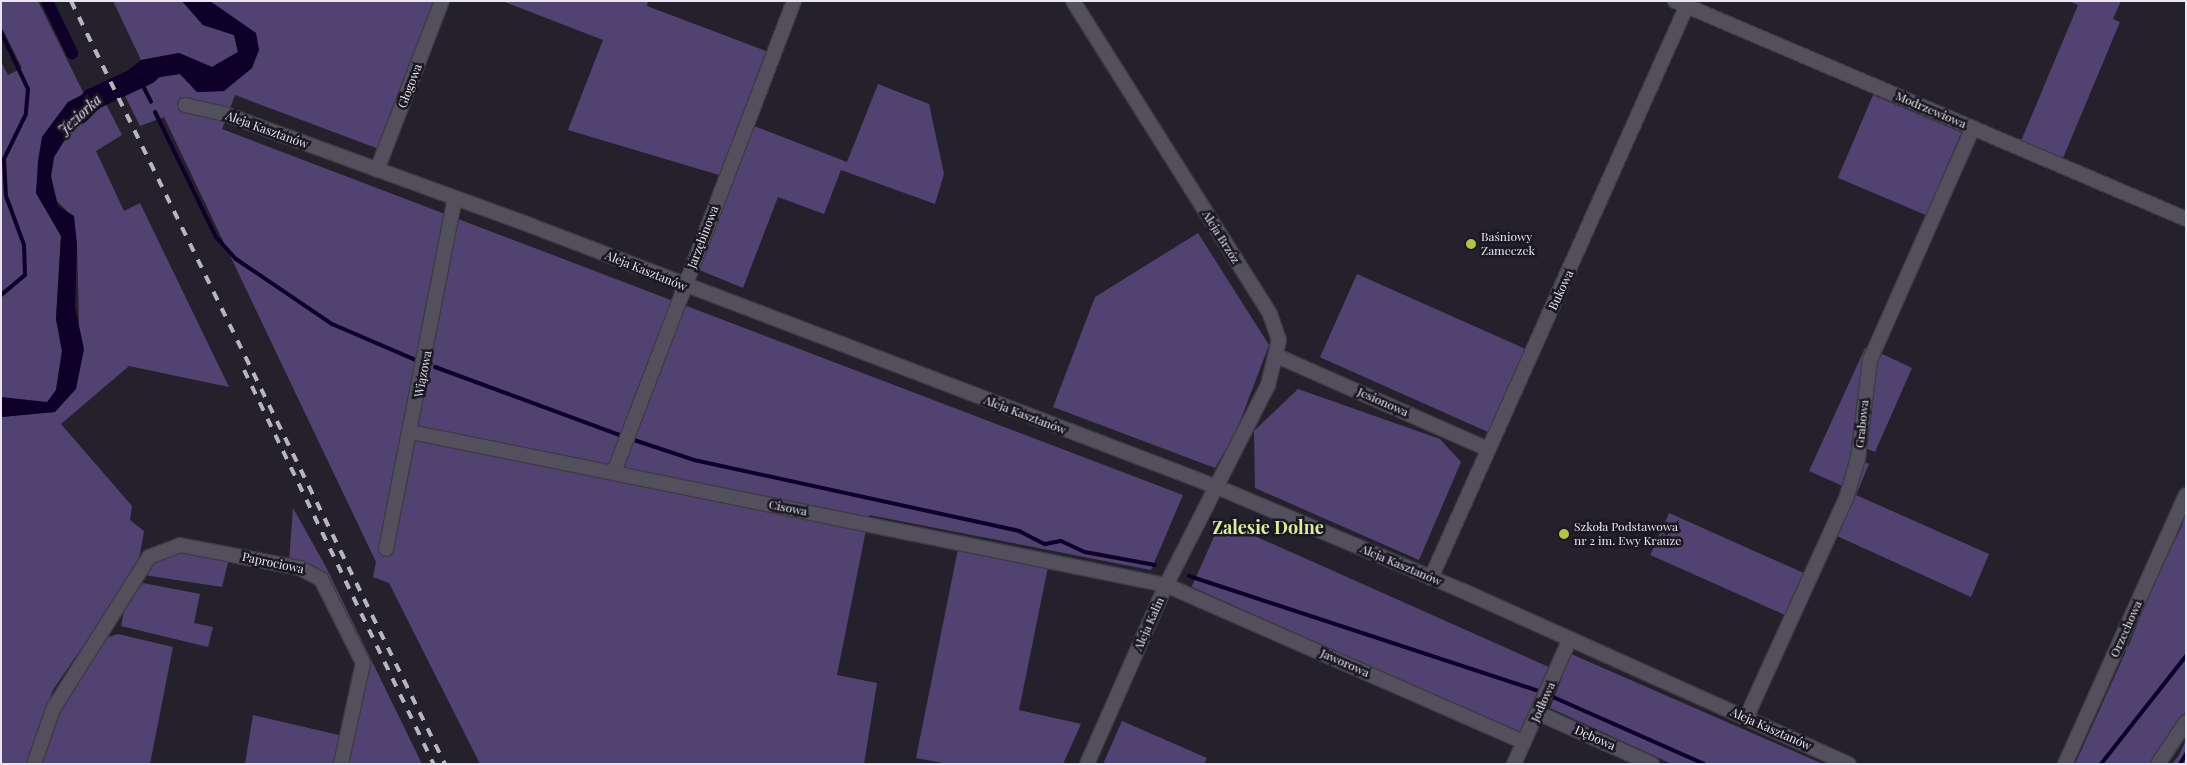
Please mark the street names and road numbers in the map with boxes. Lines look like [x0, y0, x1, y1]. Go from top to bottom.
street label: Głogowa [395, 62, 425, 110]
street label: Modrzewiowa [1894, 89, 1968, 131]
street label: Aleja Kasztanów [224, 108, 310, 152]
street label: Jarzębinowa [684, 204, 722, 270]
street label: Aleja Brzóz [1199, 208, 1243, 266]
street label: Aleja Kasztanów [603, 248, 689, 294]
street label: Bukowa [1546, 268, 1576, 312]
street label: Wiązowa [411, 349, 435, 399]
street label: Jesionowa [1355, 384, 1411, 420]
street label: Aleja Kasztanów [982, 393, 1068, 437]
street label: Grabowa [1852, 399, 1872, 449]
street label: Cisowa [768, 497, 808, 519]
street label: Aleja Kasztanów [1358, 541, 1444, 589]
street label: Paprociowa [241, 549, 305, 577]
street label: Aleja Kalin [1131, 595, 1167, 653]
street label: Orzechowa [2107, 598, 2145, 660]
street label: Jaworowa [1318, 646, 1372, 680]
street label: Jodłowa [1528, 680, 1558, 724]
street label: Aleja Kasztanów [1728, 705, 1814, 753]
street label: Dębowa [1572, 723, 1618, 753]

